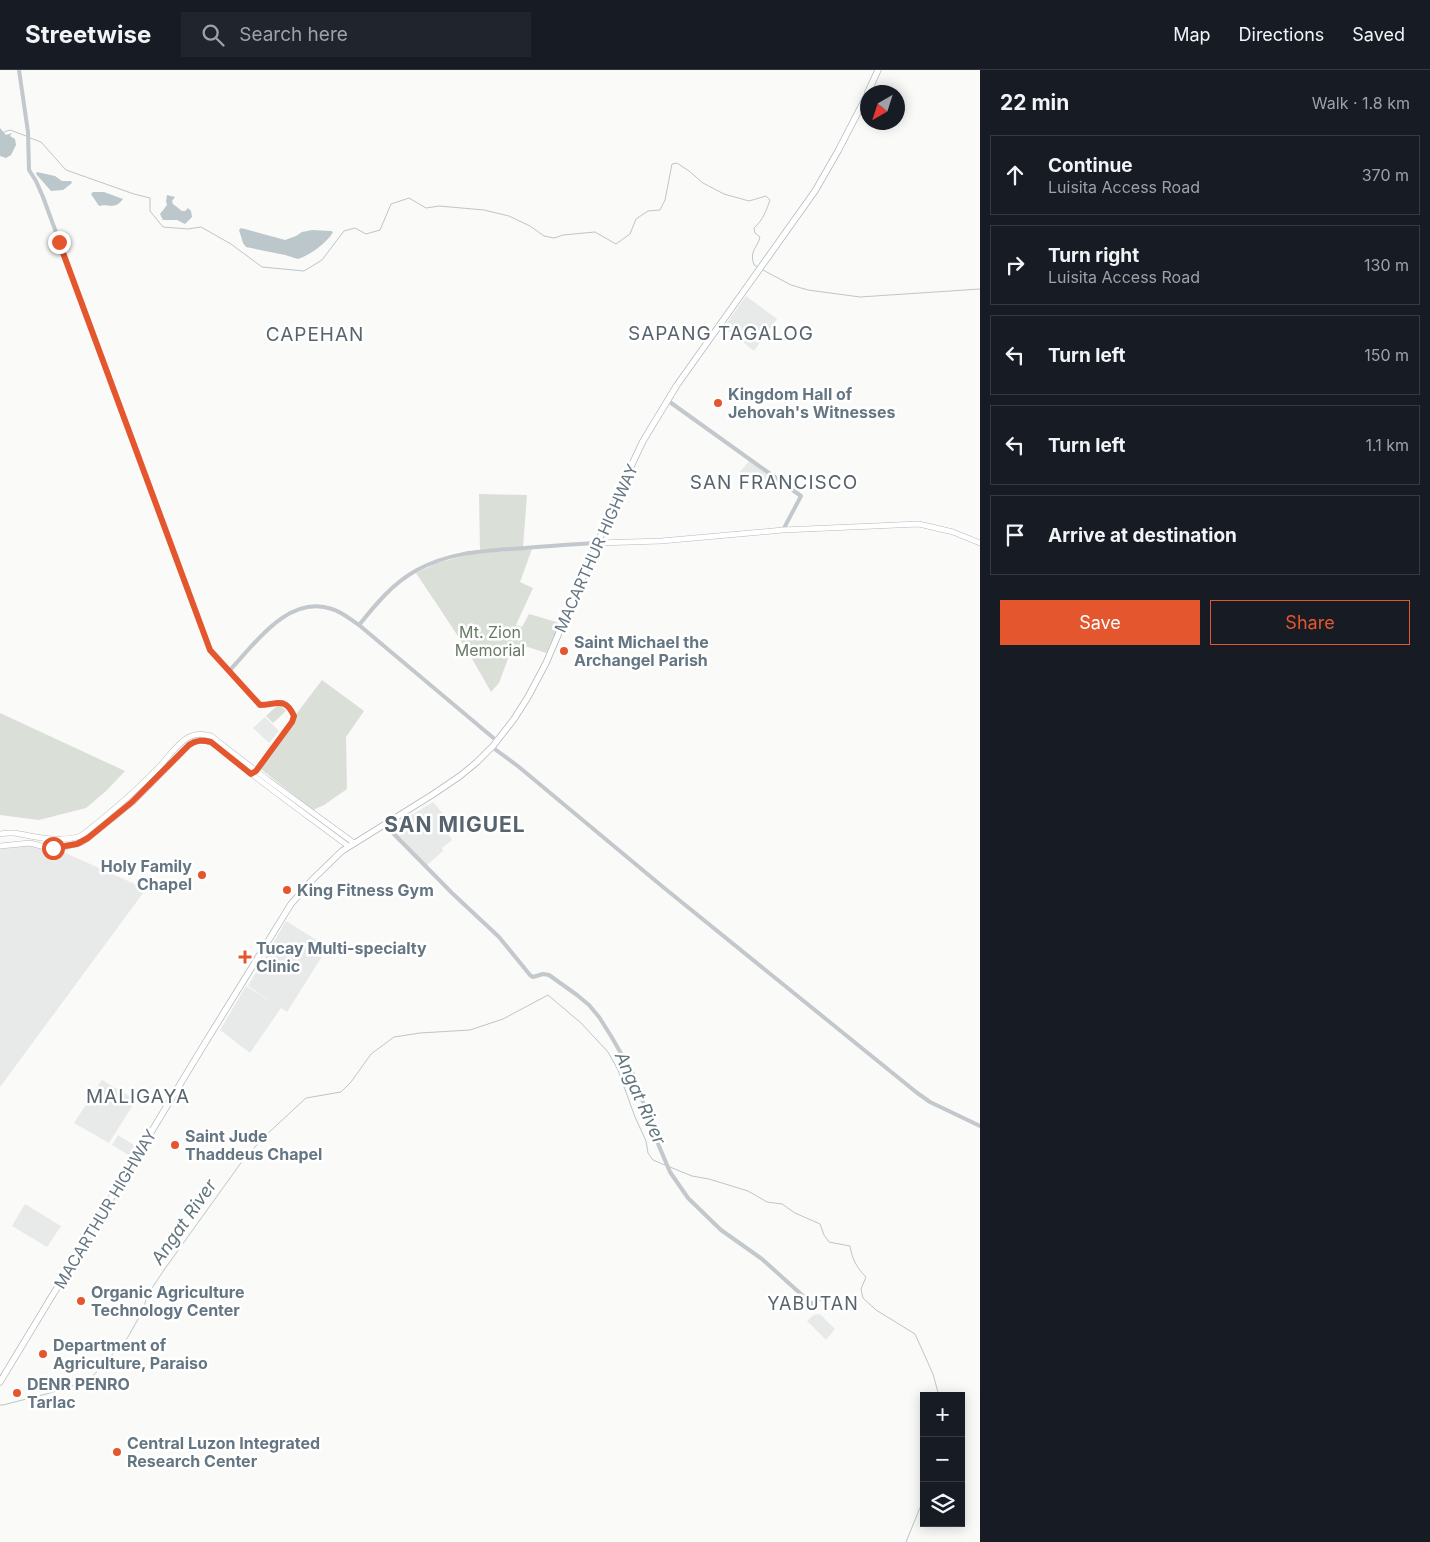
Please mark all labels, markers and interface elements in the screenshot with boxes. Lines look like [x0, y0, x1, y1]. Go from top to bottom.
search box [181, 12, 531, 57]
text: Streetwise [25, 20, 151, 49]
icon: search [199, 21, 227, 49]
text: Search here [239, 23, 348, 46]
text: Map [1173, 24, 1211, 45]
text: Directions [1239, 24, 1324, 45]
text: Saved [1352, 24, 1405, 45]
north arrow [860, 85, 905, 130]
text: 22 min [1000, 90, 1069, 115]
text: Walk · 1.8 km [1312, 93, 1410, 113]
text: Continue [1048, 154, 1133, 177]
icon: ahead [1001, 161, 1029, 189]
text: 370 m [1362, 165, 1409, 185]
text: Luisita Access Road [1048, 177, 1200, 197]
route end [48, 231, 71, 254]
text: Turn right [1048, 244, 1139, 267]
icon: right [1001, 251, 1029, 279]
text: 130 m [1364, 255, 1409, 275]
text: Luisita Access Road [1048, 267, 1200, 287]
district label: SAPANG TAGALOG [628, 322, 814, 345]
district label: CAPEHAN [266, 323, 364, 346]
icon: left [1001, 341, 1029, 369]
text: Turn left [1048, 344, 1126, 367]
text: 150 m [1364, 345, 1409, 365]
place label: Kingdom Hall of Jehovah's Witnesses [728, 384, 896, 422]
marker: Kingdom Hall of Jehovah's Witnesses [712, 397, 724, 409]
icon: left [1001, 431, 1029, 459]
text: Turn left [1048, 434, 1126, 457]
text: 1.1 km [1365, 435, 1409, 455]
street label: MACARTHUR HIGHWAY [550, 461, 642, 635]
district label: SAN FRANCISCO [690, 471, 858, 494]
icon: arrive [1001, 521, 1029, 549]
text: Arrive at destination [1048, 524, 1237, 547]
button: Save [1000, 600, 1200, 645]
button: Share [1210, 600, 1410, 645]
park label: Mt. Zion Memorial [455, 622, 525, 660]
place label: Saint Michael the Archangel Parish [574, 632, 709, 670]
marker: Saint Michael the Archangel Parish [558, 645, 570, 657]
district label: SAN MIGUEL [384, 812, 526, 837]
route start [42, 837, 65, 860]
place label: Holy Family Chapel [101, 856, 192, 894]
marker: Holy Family Chapel [196, 869, 208, 881]
place label: King Fitness Gym [297, 880, 434, 900]
marker: King Fitness Gym [281, 884, 293, 896]
place label: Tucay Multi-specialty Clinic [256, 938, 427, 976]
marker: Tucay Multi-specialty Clinic [238, 950, 252, 964]
water label: Angat River [610, 1047, 671, 1148]
district label: MALIGAYA [86, 1085, 190, 1108]
street label: MACARTHUR HIGHWAY [50, 1126, 161, 1292]
place label: Saint Jude Thaddeus Chapel [185, 1126, 322, 1164]
marker: Saint Jude Thaddeus Chapel [169, 1139, 181, 1151]
water label: Angat River [146, 1174, 221, 1269]
place label: Organic Agriculture Technology Center [91, 1282, 244, 1320]
district label: YABUTAN [767, 1293, 859, 1314]
marker: Organic Agriculture Technology Center [75, 1295, 87, 1307]
place label: Department of Agriculture, Paraiso [53, 1335, 208, 1373]
marker: Department of Agriculture, Paraiso [37, 1348, 49, 1360]
place label: DENR PENRO Tarlac [27, 1374, 130, 1412]
marker: DENR PENRO Tarlac [11, 1387, 23, 1399]
map controls [920, 1392, 965, 1527]
button: + [920, 1392, 965, 1437]
place label: Central Luzon Integrated Research Center [127, 1433, 320, 1471]
button: − [920, 1437, 965, 1482]
marker: Central Luzon Integrated Research Center [111, 1446, 123, 1458]
button: layers [920, 1482, 965, 1527]

